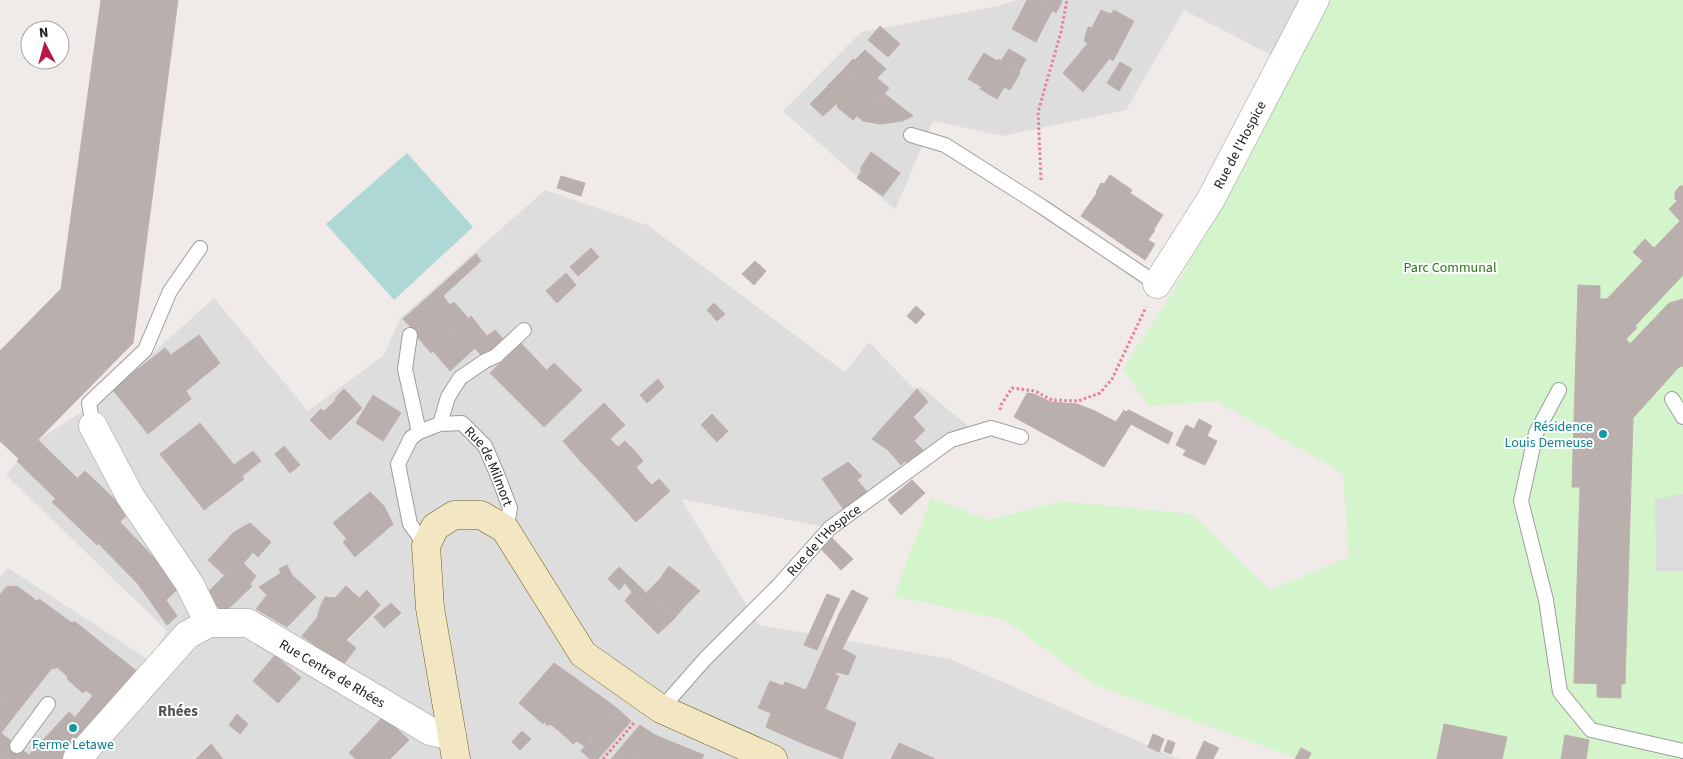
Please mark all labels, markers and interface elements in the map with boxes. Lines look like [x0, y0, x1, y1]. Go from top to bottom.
north arrow [20, 20, 70, 70]
text: N [38, 23, 49, 43]
street label: Rue de l'Hospice [1209, 98, 1272, 193]
park label: Parc Communal [1404, 258, 1497, 278]
place label: Résidence Louis Demeuse [1505, 417, 1593, 453]
street label: Rue de Milmort [460, 422, 517, 509]
marker: Résidence Louis Demeuse [1597, 428, 1609, 440]
street label: Rue de l'Hospice [783, 500, 865, 581]
street label: Rue Centre de Rhées [275, 635, 389, 713]
district label: Rhées [158, 701, 198, 722]
marker: Ferme Letawe [67, 722, 79, 734]
place label: Ferme Letawe [32, 735, 114, 755]

